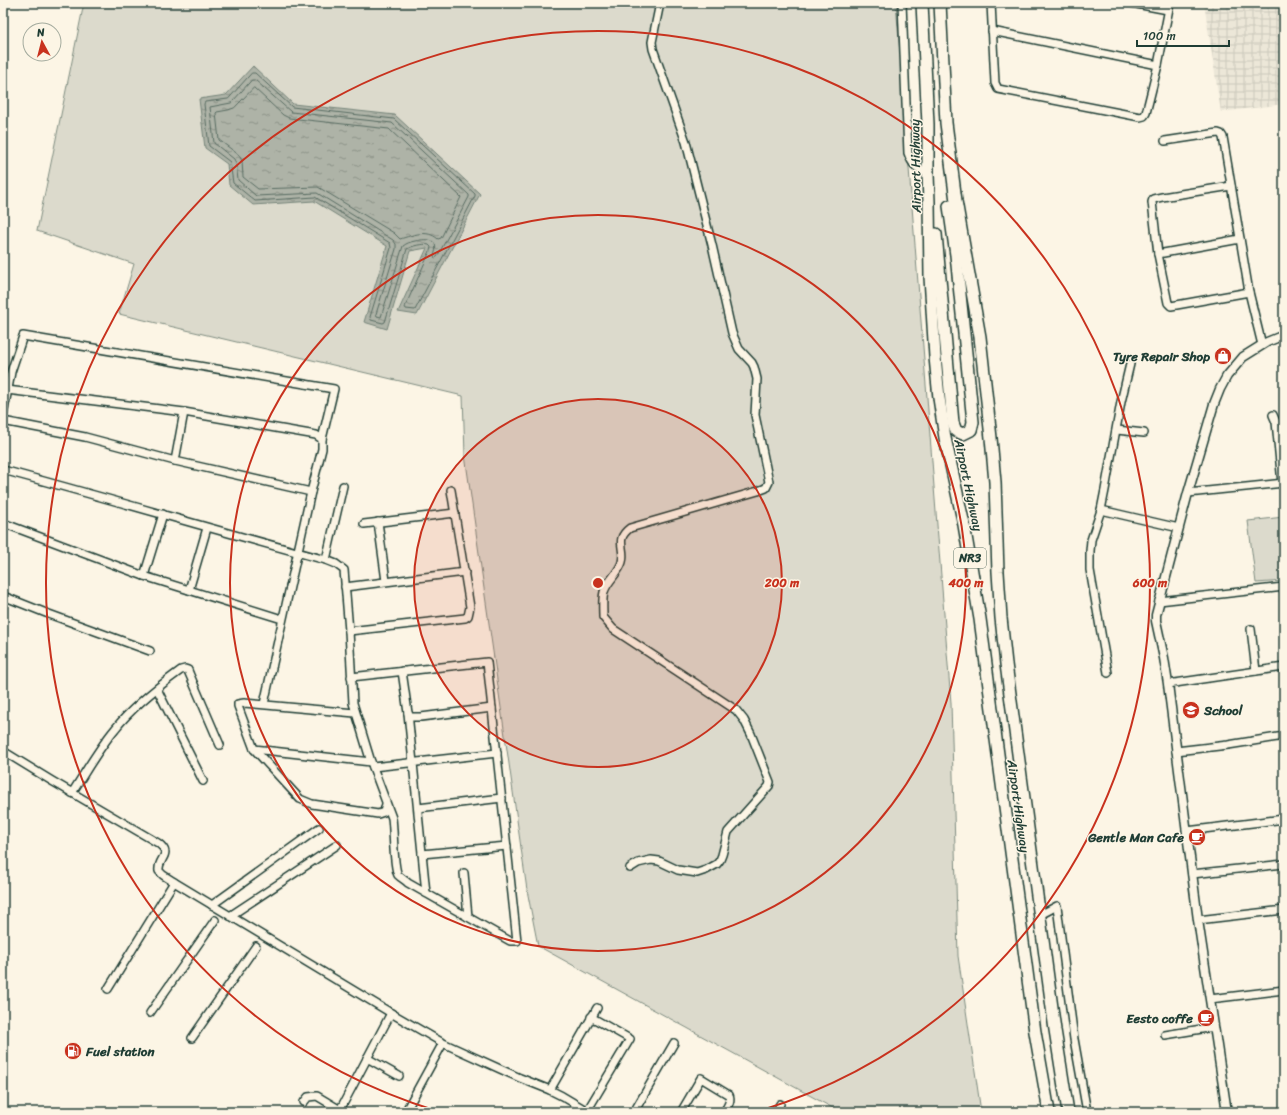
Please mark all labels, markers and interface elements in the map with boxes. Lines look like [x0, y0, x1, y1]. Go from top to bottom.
north arrow [22, 22, 62, 62]
scale bar [1137, 22, 1229, 48]
text: N [35, 23, 46, 43]
text: 100 m [1143, 25, 1176, 47]
street label: Airport Highway [903, 119, 928, 214]
place label: Tyre Repair Shop [1113, 345, 1210, 368]
shop icon: Tyre Repair Shop [1213, 346, 1233, 366]
street label: Airport Highway [947, 436, 990, 534]
road number: NR3 [954, 548, 986, 568]
text: 200 m [764, 572, 800, 594]
text: 400 m [947, 572, 984, 594]
text: 600 m [1132, 572, 1168, 594]
centre of rings [591, 576, 605, 590]
place label: School [1203, 699, 1244, 722]
school or university icon: School [1181, 700, 1201, 720]
street label: Airport Highway [1000, 757, 1036, 854]
place label: Gentle Man Cafe [1087, 826, 1184, 849]
cafe icon: Gentle Man Cafe [1187, 827, 1207, 847]
place label: Eesto coffe [1126, 1007, 1193, 1030]
cafe icon: Eesto coffe [1196, 1008, 1216, 1028]
place label: Fuel station [85, 1040, 155, 1063]
fuel station icon: Fuel station [63, 1041, 83, 1061]

